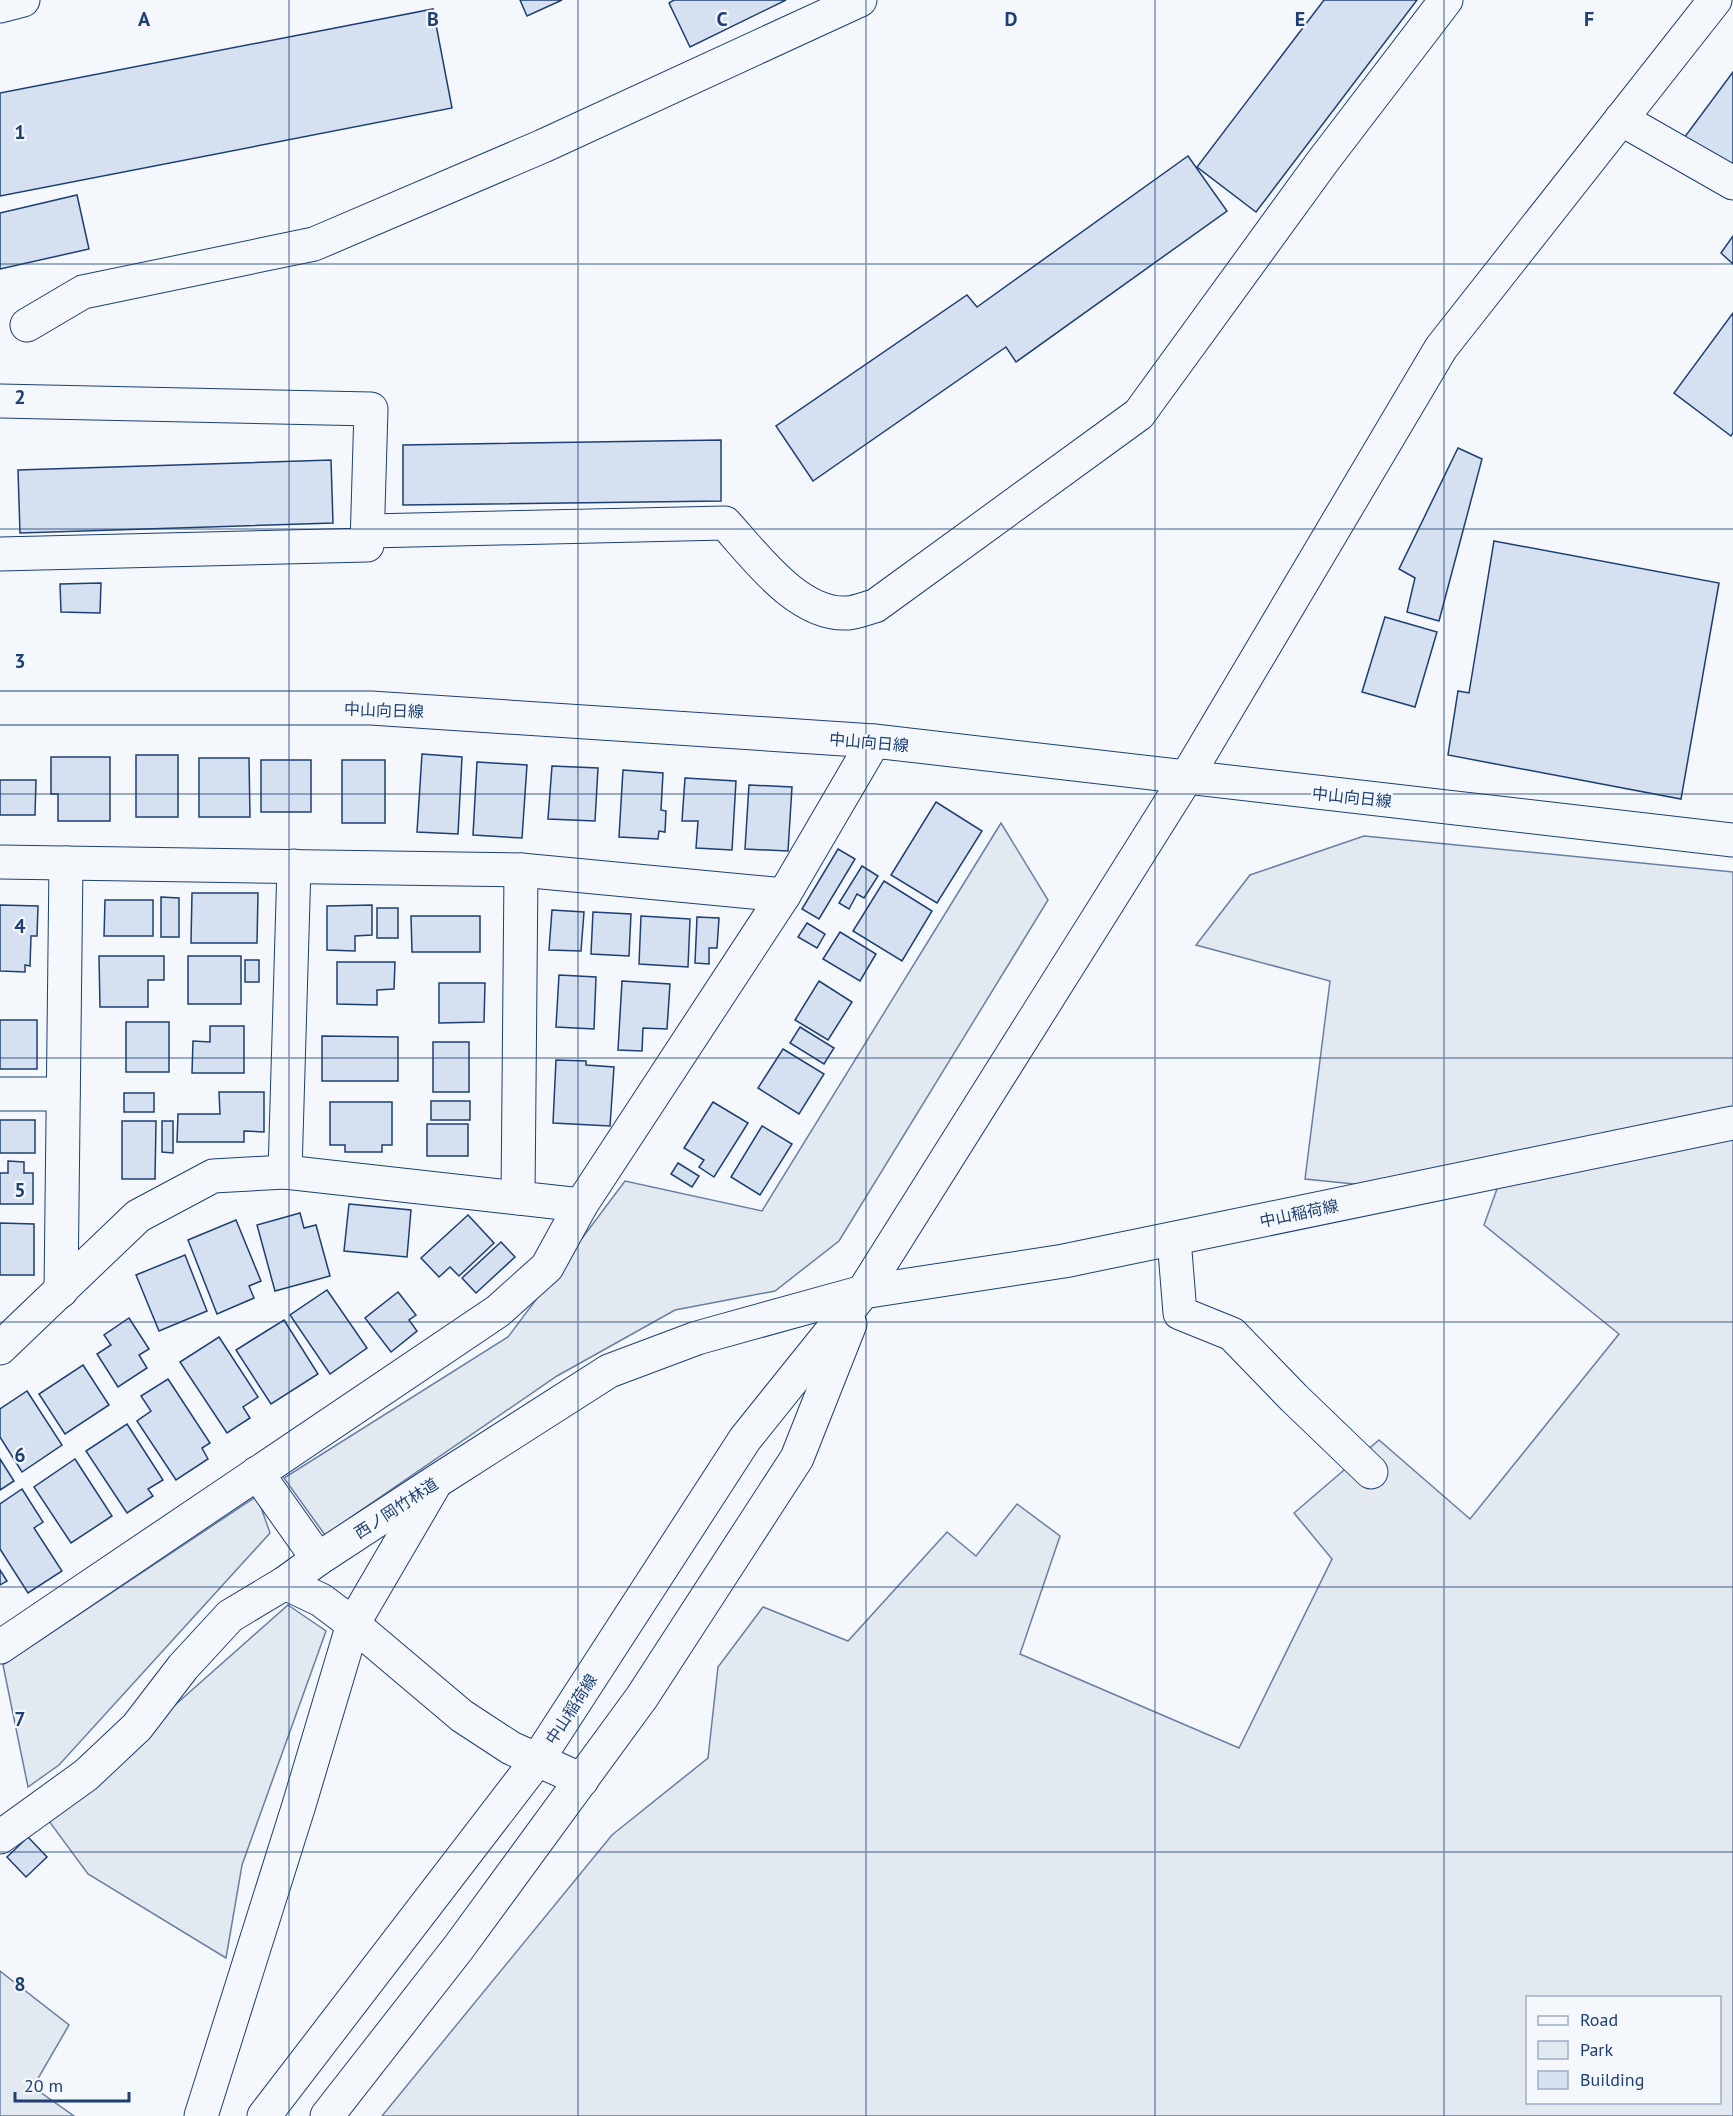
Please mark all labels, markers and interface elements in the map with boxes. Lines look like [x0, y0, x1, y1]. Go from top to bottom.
text: A [138, 6, 151, 32]
text: B [427, 6, 439, 32]
text: C [716, 6, 728, 32]
text: D [1005, 6, 1018, 32]
text: E [1295, 6, 1305, 32]
text: F [1584, 6, 1594, 32]
text: 1 [14, 119, 26, 145]
text: 2 [14, 384, 26, 410]
text: 3 [14, 648, 26, 674]
street label: 中山向日線 [344, 699, 424, 721]
street label: 中山向日線 [828, 729, 910, 755]
street label: 中山向日線 [1311, 783, 1393, 811]
text: 4 [14, 913, 26, 939]
text: 5 [14, 1177, 26, 1203]
street label: 中山稲荷線 [1258, 1195, 1340, 1231]
text: 6 [14, 1442, 26, 1468]
street label: 西ノ岡竹林道 [350, 1473, 442, 1543]
street label: 中山稲荷線 [541, 1670, 601, 1748]
text: 7 [14, 1706, 26, 1732]
text: 8 [14, 1971, 26, 1997]
legend [1526, 1996, 1721, 2104]
text: Road [1580, 2008, 1618, 2031]
text: Park [1580, 2038, 1613, 2061]
scale bar [15, 2065, 129, 2103]
text: Building [1580, 2068, 1644, 2091]
text: 20 m [24, 2074, 63, 2097]

